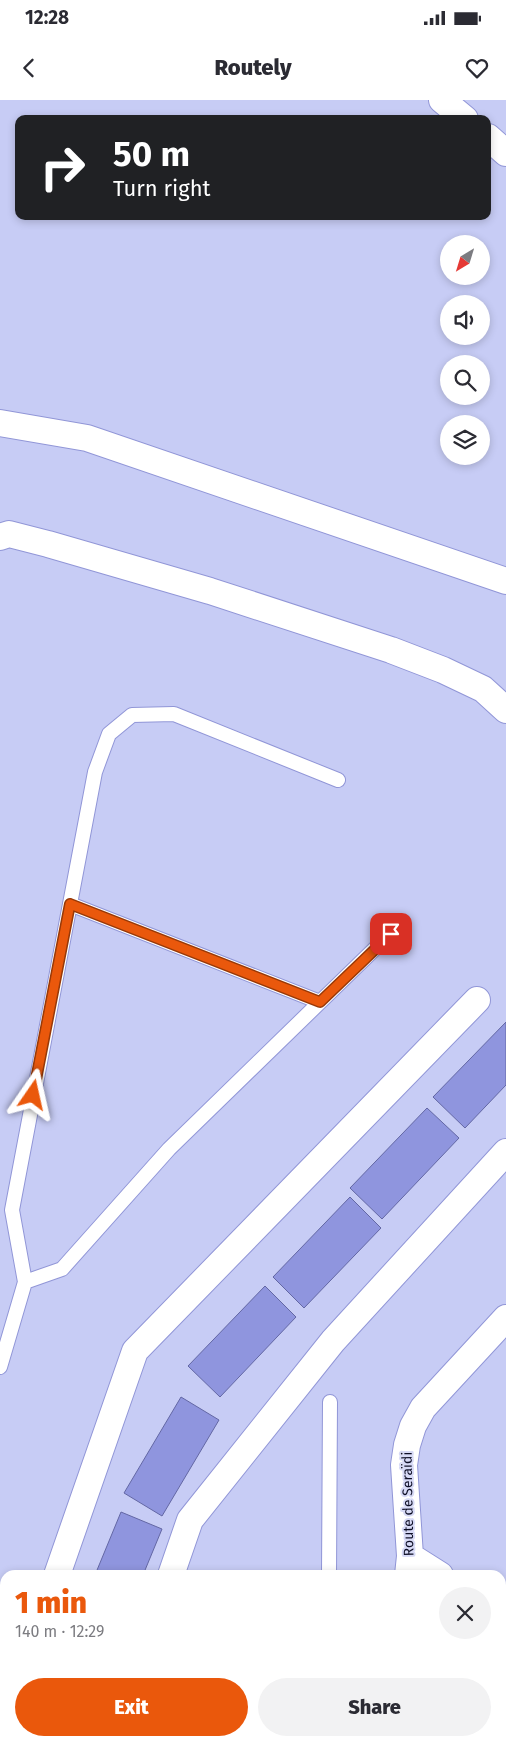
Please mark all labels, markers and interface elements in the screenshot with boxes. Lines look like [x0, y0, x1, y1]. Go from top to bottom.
text: 12:28 [25, 6, 69, 29]
icon: back [15, 54, 43, 82]
text: Routely [214, 54, 292, 81]
icon: heart [463, 54, 491, 82]
text: 50 m [113, 133, 190, 175]
icon: right [30, 135, 95, 200]
text: Turn right [113, 175, 210, 202]
north arrow [440, 235, 490, 285]
map controls [440, 235, 490, 465]
button: sound [440, 295, 490, 345]
button: search [440, 355, 490, 405]
button: layers [440, 415, 490, 465]
pin [370, 913, 412, 955]
icon: arrive [377, 920, 405, 948]
position arrow [6, 1068, 58, 1120]
street label: Route de Seraïdi [399, 1452, 417, 1556]
text: 1 min [15, 1585, 87, 1621]
button: close [439, 1587, 491, 1639]
text: 140 m · 12:29 [15, 1622, 105, 1641]
button: Exit [15, 1678, 248, 1736]
button: Share [258, 1678, 491, 1736]

